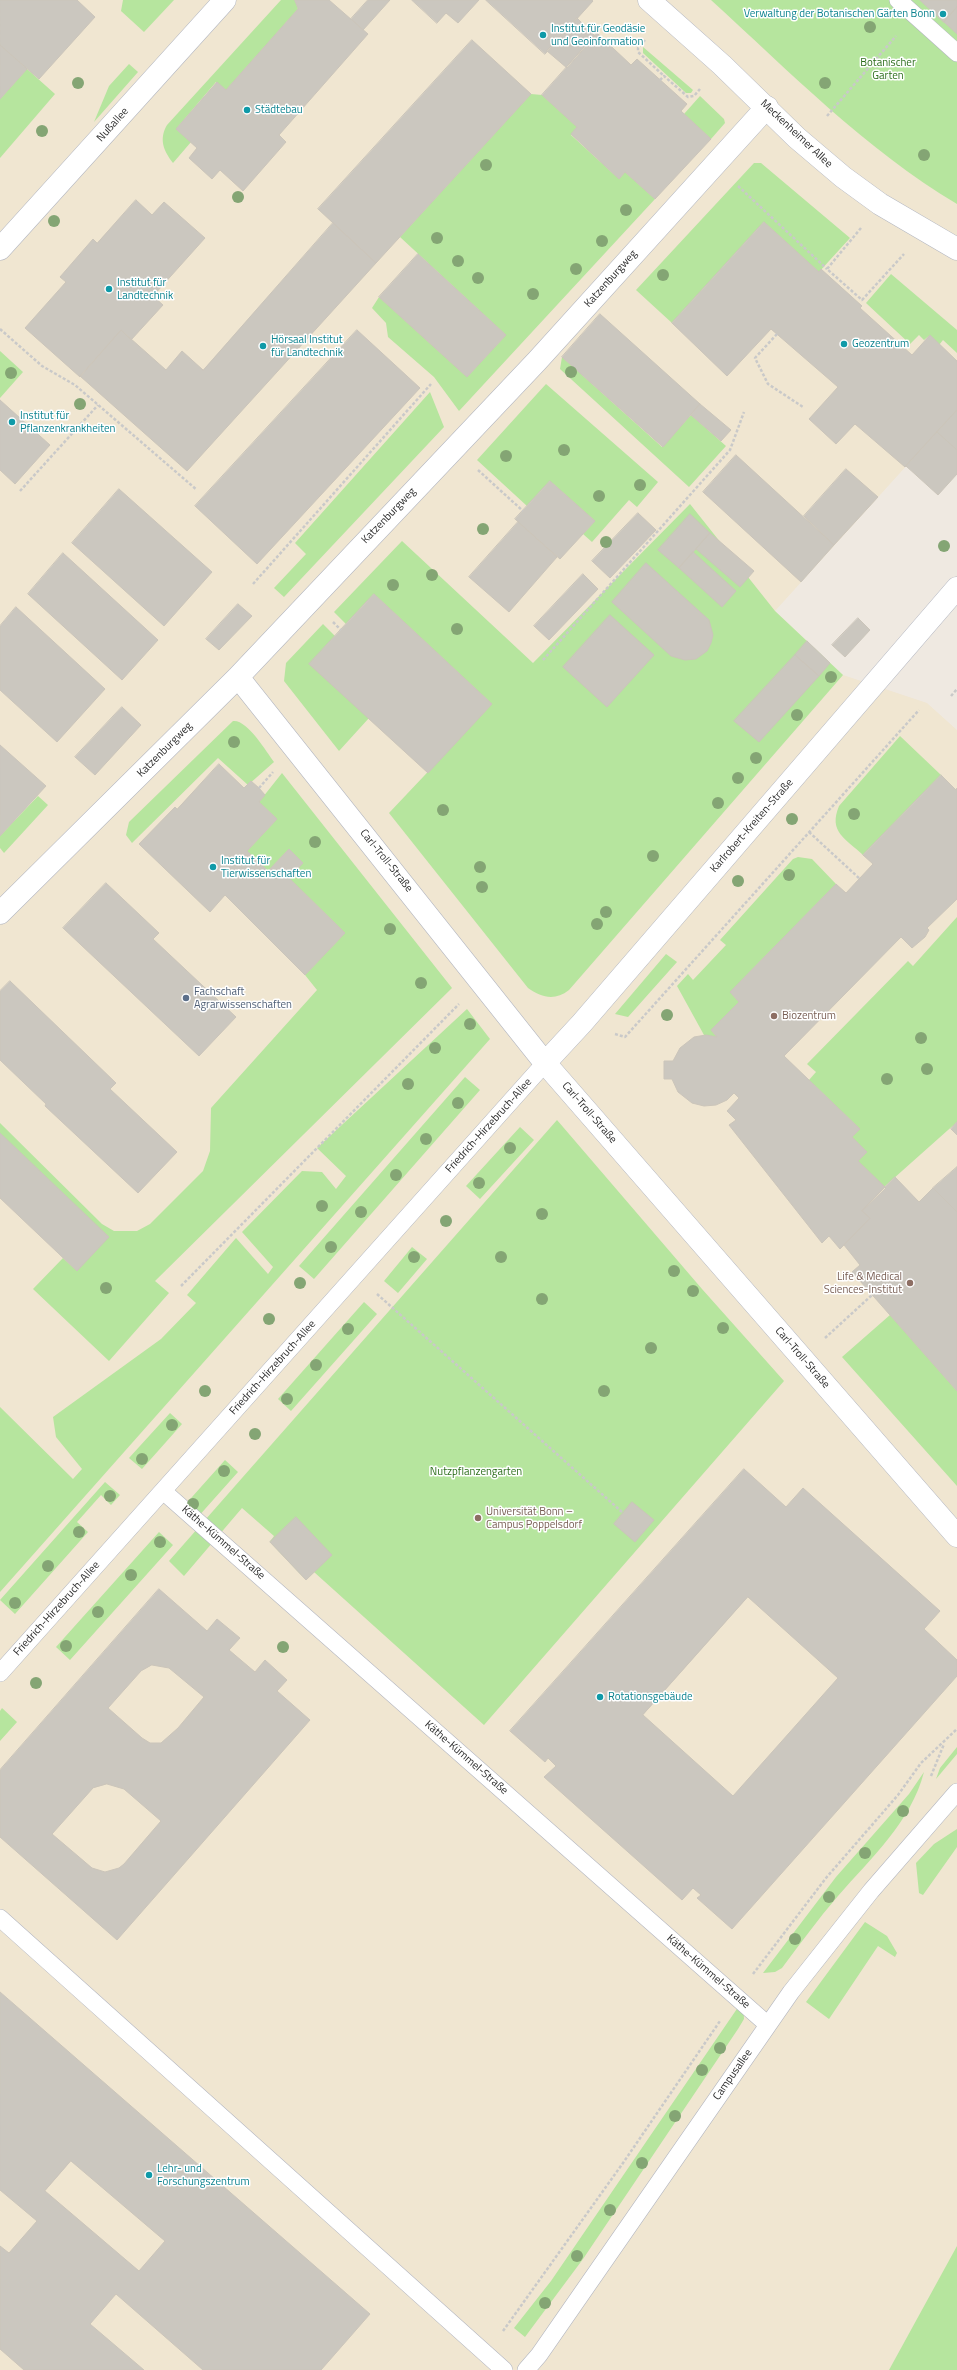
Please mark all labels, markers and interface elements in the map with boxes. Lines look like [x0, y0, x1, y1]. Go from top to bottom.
place label: Verwaltung der Botanischen Gärten Bonn [744, 7, 935, 21]
marker: Verwaltung der Botanischen Gärten Bonn [938, 9, 948, 19]
place label: Institut für Geodäsie und Geoinformation [551, 22, 645, 48]
marker: Institut für Geodäsie und Geoinformation [538, 30, 548, 40]
park label: Botanischer Garten [860, 56, 916, 82]
street label: Meckenheimer Allee [757, 97, 835, 171]
place label: Städtebau [255, 103, 303, 117]
street label: Nußallee [94, 105, 132, 145]
marker: Städtebau [242, 105, 252, 115]
street label: Katzenburgweg [582, 248, 640, 310]
place label: Institut für Landtechnik [117, 276, 173, 302]
marker: Institut für Landtechnik [104, 284, 114, 294]
place label: Hörsaal Institut für Landtechnik [271, 333, 343, 359]
place label: Geozentrum [852, 337, 909, 351]
marker: Geozentrum [839, 339, 849, 349]
marker: Hörsaal Institut für Landtechnik [258, 341, 268, 351]
place label: Institut für Pflanzenkrankheiten [20, 409, 116, 435]
marker: Institut für Pflanzenkrankheiten [7, 417, 17, 427]
street label: Katzenburgweg [359, 485, 419, 547]
street label: Katzenburgweg [135, 720, 195, 780]
street label: Karlrobert-Kreiten-Straße [708, 776, 796, 876]
street label: Carl-Troll-Straße [357, 827, 415, 895]
place label: Institut für Tierwissenschaften [221, 854, 311, 880]
marker: Institut für Tierwissenschaften [208, 862, 218, 872]
place label: Fachschaft Agrarwissenschaften [194, 985, 292, 1011]
marker: Fachschaft Agrarwissenschaften [181, 993, 191, 1003]
place label: Biozentrum [782, 1009, 836, 1023]
marker: Biozentrum [769, 1011, 779, 1021]
street label: Friedrich-Hirzebruch-Allee [443, 1076, 535, 1176]
street label: Carl-Troll-Straße [559, 1080, 619, 1146]
place label: Life & Medical Sciences-Institut [824, 1270, 902, 1296]
marker: Life & Medical Sciences-Institut [905, 1278, 915, 1288]
street label: Friedrich-Hirzebruch-Allee [227, 1318, 319, 1418]
street label: Carl-Troll-Straße [772, 1325, 832, 1391]
park label: Nutzpflanzengarten [430, 1465, 522, 1479]
street label: Käthe-Kümmel-Straße [179, 1503, 267, 1583]
place label: Universität Bonn – Campus Poppelsdorf [486, 1505, 582, 1531]
marker: Universität Bonn – Campus Poppelsdorf [473, 1513, 483, 1523]
street label: Friedrich-Hirzebruch-Allee [11, 1559, 103, 1659]
place label: Rotationsgebäude [608, 1690, 693, 1704]
marker: Rotationsgebäude [595, 1692, 605, 1702]
street label: Käthe-Kümmel-Straße [422, 1718, 510, 1798]
street label: Käthe-Kümmel-Straße [664, 1932, 752, 2012]
street label: Campusallee [711, 2047, 755, 2103]
place label: Lehr- und Forschungszentrum [157, 2162, 250, 2188]
marker: Lehr- und Forschungszentrum [144, 2170, 154, 2180]

